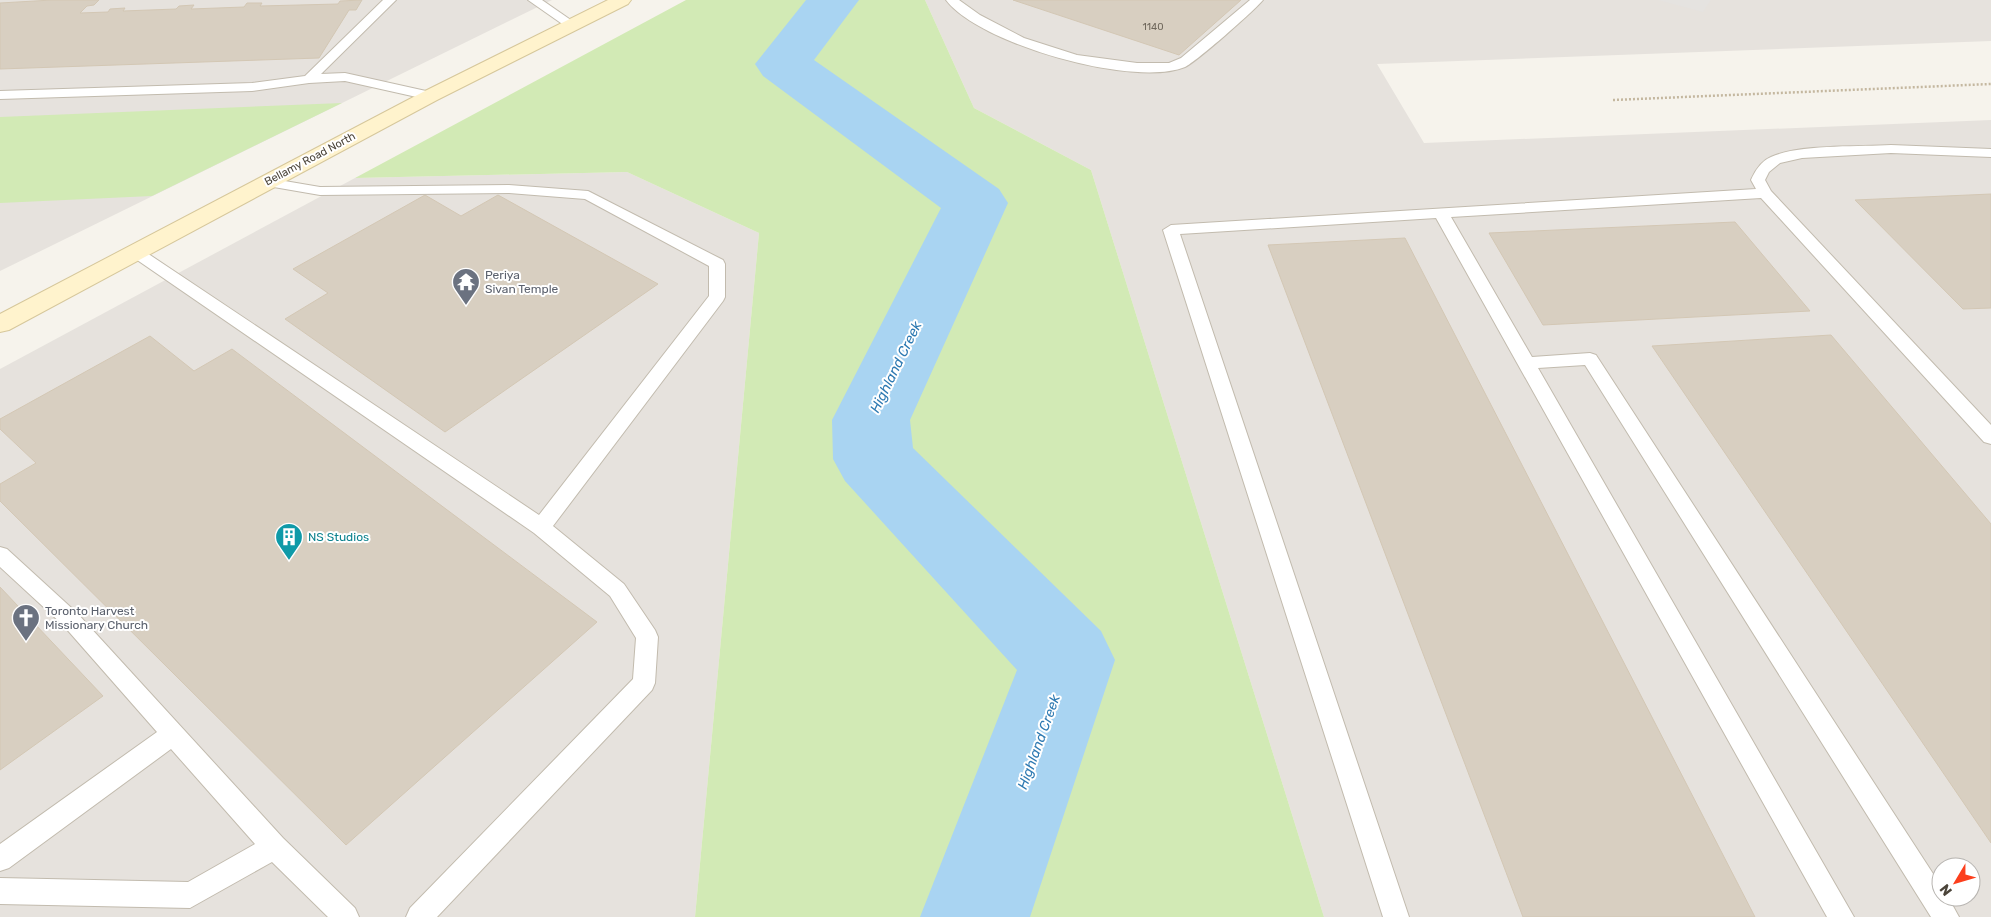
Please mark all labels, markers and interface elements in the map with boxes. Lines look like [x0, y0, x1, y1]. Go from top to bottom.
house number: 1140 [1142, 21, 1164, 33]
street label: Bellamy Road North [262, 130, 358, 188]
temple icon: Periya Sivan Temple [451, 267, 481, 306]
place label: Periya Sivan Temple [485, 268, 559, 296]
water label: Highland Creek [867, 318, 926, 415]
building icon: NS Studios [274, 522, 304, 561]
place label: NS Studios [308, 530, 369, 544]
church icon: Toronto Harvest Missionary Church [11, 603, 41, 642]
place label: Toronto Harvest Missionary Church [45, 604, 148, 632]
water label: Highland Creek [1014, 692, 1064, 792]
north arrow [1931, 857, 1981, 907]
text: N [1936, 880, 1956, 899]

